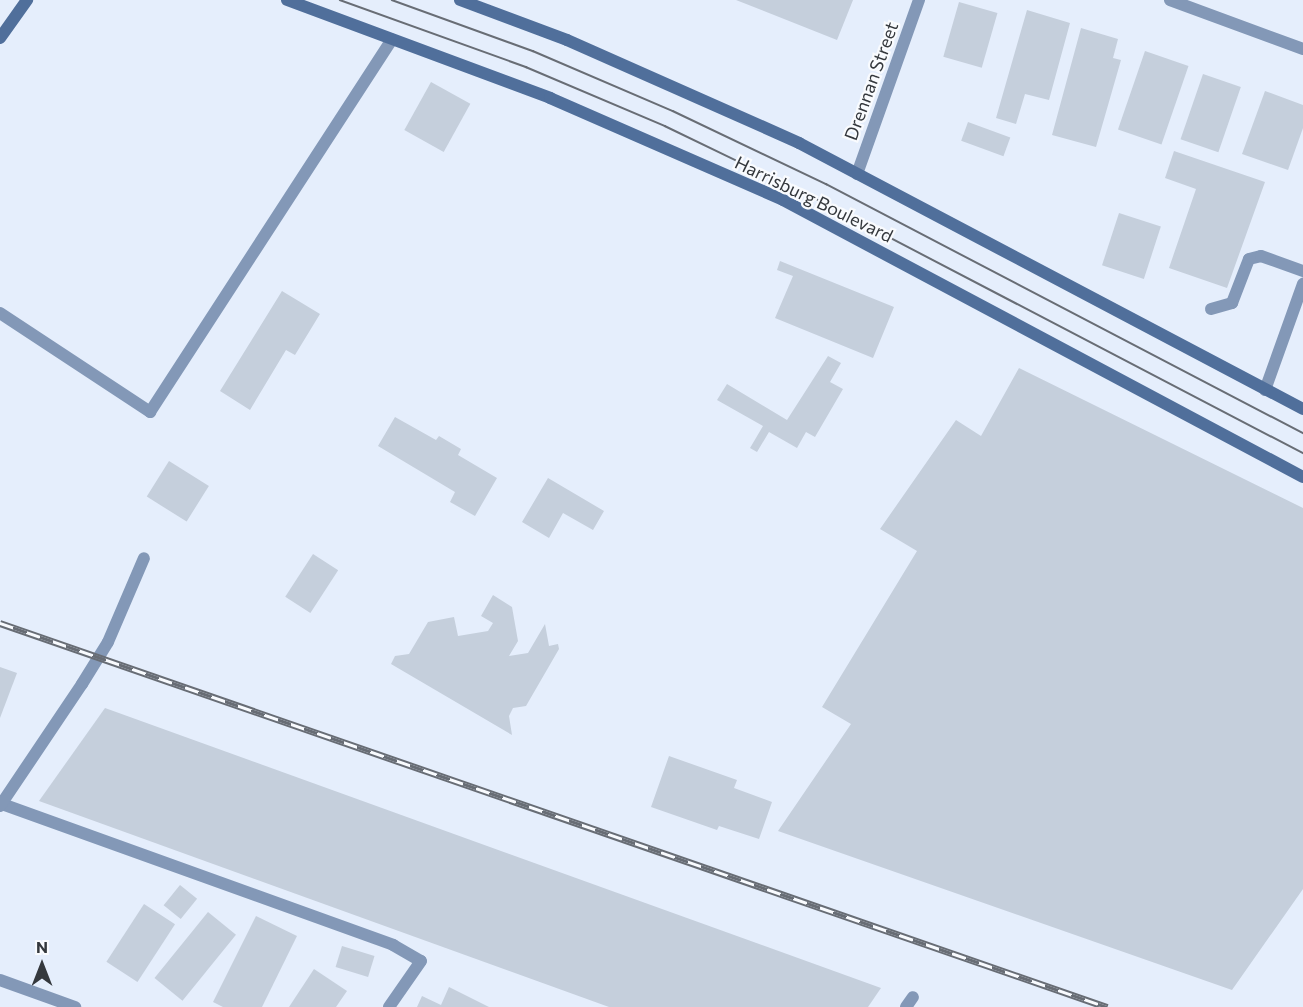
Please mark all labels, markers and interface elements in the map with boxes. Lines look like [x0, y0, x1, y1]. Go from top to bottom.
street label: Drennan Street [840, 19, 902, 143]
street label: Harrisburg Boulevard [731, 151, 897, 247]
north arrow [12, 935, 72, 995]
text: N [36, 937, 48, 956]

